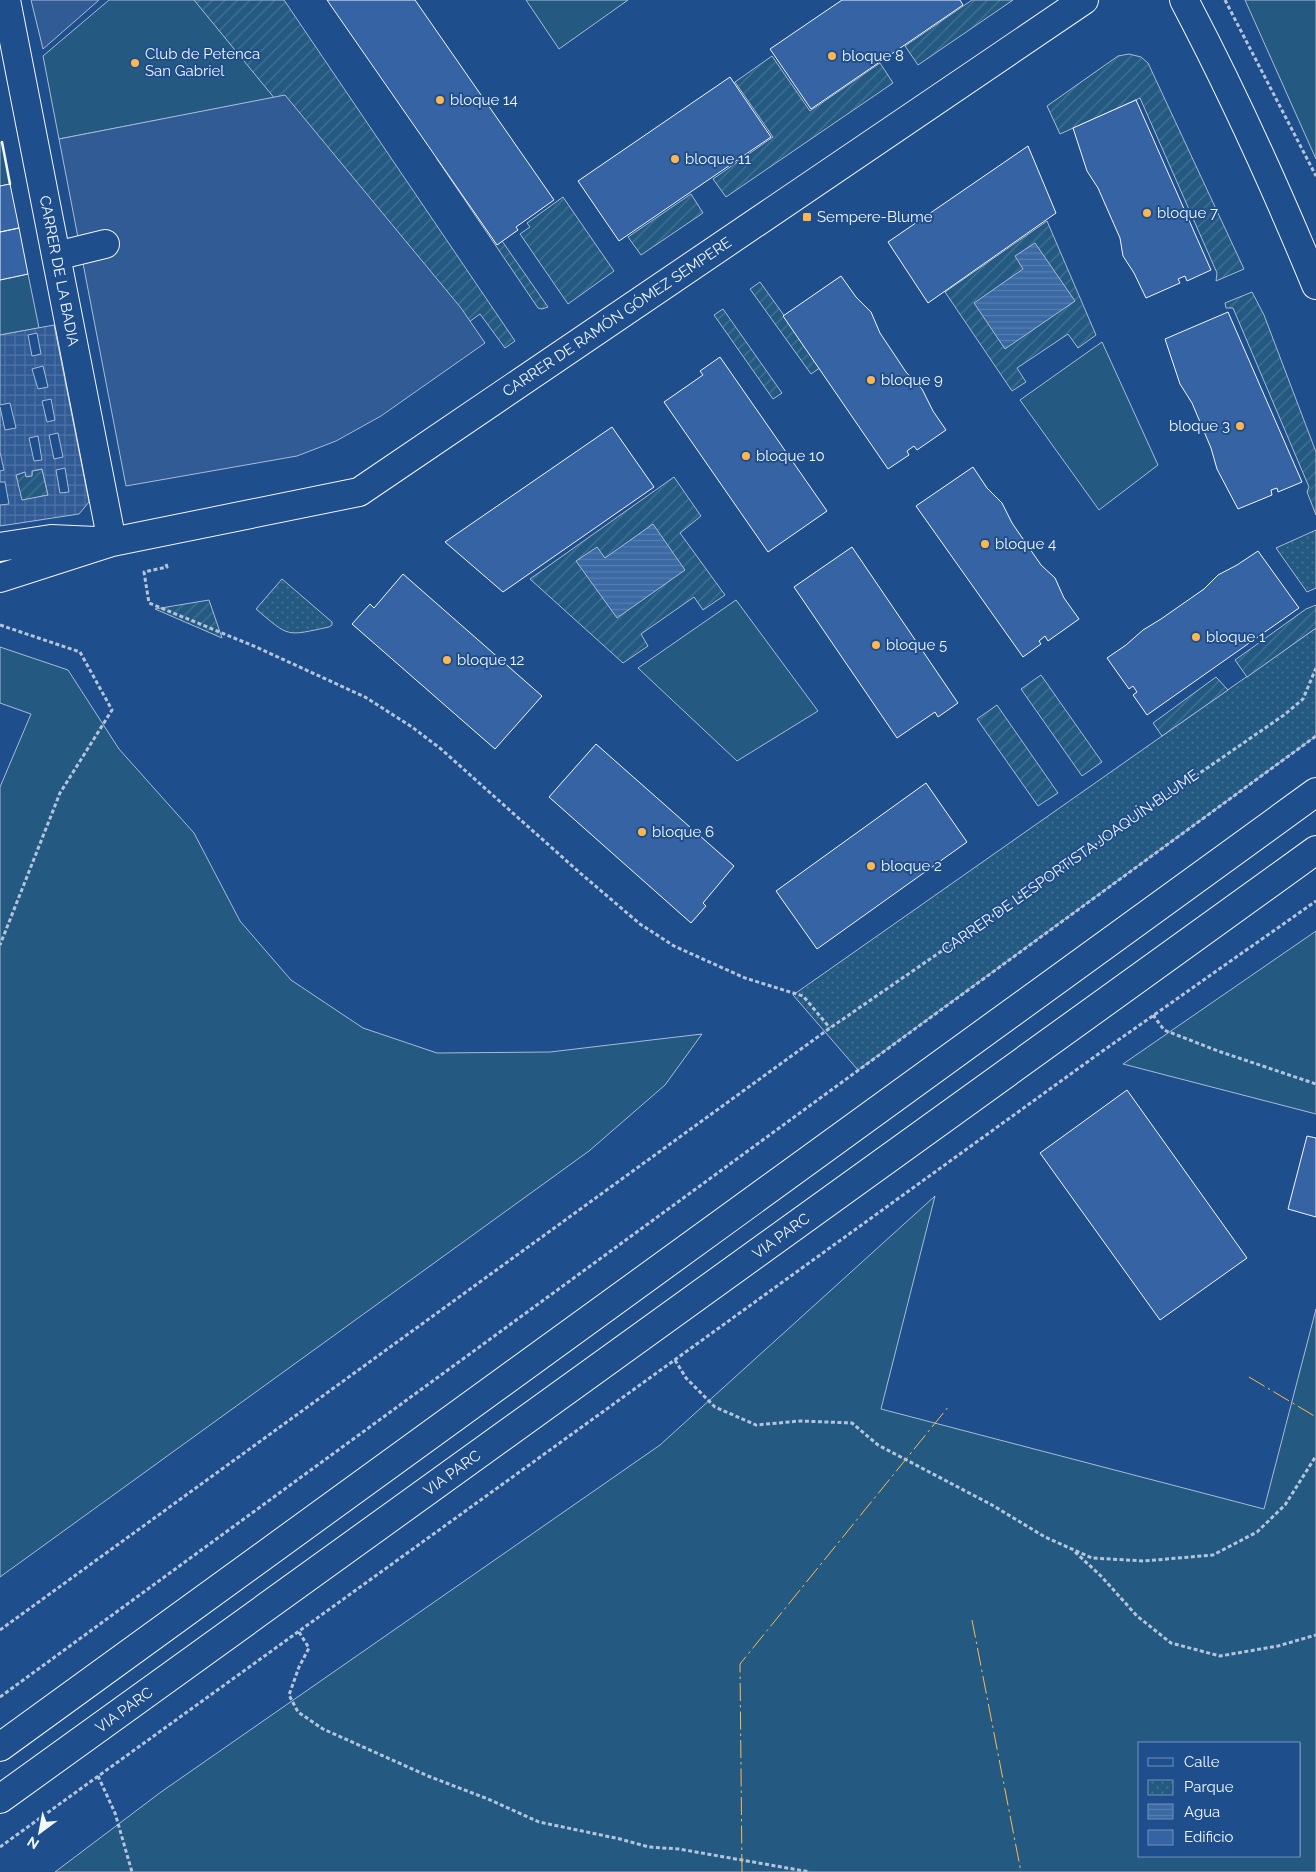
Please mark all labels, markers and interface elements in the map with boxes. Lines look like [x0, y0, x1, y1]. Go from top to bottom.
place label: Club de Petenca San Gabriel [145, 45, 260, 80]
place label: bloque 8 [842, 47, 904, 65]
marker: bloque 8 [826, 50, 838, 62]
marker: Club de Petenca San Gabriel [129, 57, 141, 69]
place label: bloque 14 [450, 91, 518, 109]
marker: bloque 14 [434, 94, 446, 106]
place label: bloque 11 [685, 150, 751, 168]
marker: bloque 11 [669, 153, 681, 165]
street label: CARRER DE LA BADIA [36, 194, 82, 348]
place label: bloque 7 [1157, 204, 1218, 222]
marker: bloque 7 [1141, 207, 1153, 219]
place label: Sempere-Blume [817, 208, 933, 226]
marker: Sempere-Blume [801, 211, 813, 223]
street label: CARRER DE RAMÓN GÓMEZ SEMPERE [499, 233, 735, 401]
place label: bloque 9 [881, 371, 943, 389]
marker: bloque 9 [865, 374, 877, 386]
place label: bloque 3 [1169, 417, 1230, 435]
marker: bloque 3 [1234, 420, 1246, 432]
place label: bloque 10 [756, 447, 825, 465]
marker: bloque 10 [740, 450, 752, 462]
place label: bloque 4 [995, 535, 1056, 553]
marker: bloque 4 [979, 538, 991, 550]
place label: bloque 1 [1206, 628, 1266, 646]
marker: bloque 1 [1190, 631, 1202, 643]
place label: bloque 5 [886, 636, 947, 654]
marker: bloque 5 [870, 639, 882, 651]
place label: bloque 12 [457, 651, 524, 669]
marker: bloque 12 [441, 654, 453, 666]
street label: CARRER DE L'ESPORTISTA JOAQUÍN BLUME [938, 766, 1202, 958]
place label: bloque 6 [652, 823, 714, 841]
marker: bloque 6 [636, 826, 648, 838]
place label: bloque 2 [881, 857, 942, 875]
marker: bloque 2 [865, 860, 877, 872]
street label: VIA PARC [749, 1209, 813, 1263]
street label: VIA PARC [420, 1446, 484, 1500]
street label: VIA PARC [92, 1683, 156, 1737]
legend [1138, 1742, 1301, 1857]
text: Calle [1184, 1753, 1220, 1771]
text: Parque [1184, 1778, 1234, 1796]
text: Agua [1184, 1803, 1220, 1821]
north arrow [15, 1807, 65, 1857]
text: Edificio [1184, 1828, 1234, 1846]
text: N [24, 1833, 42, 1853]

